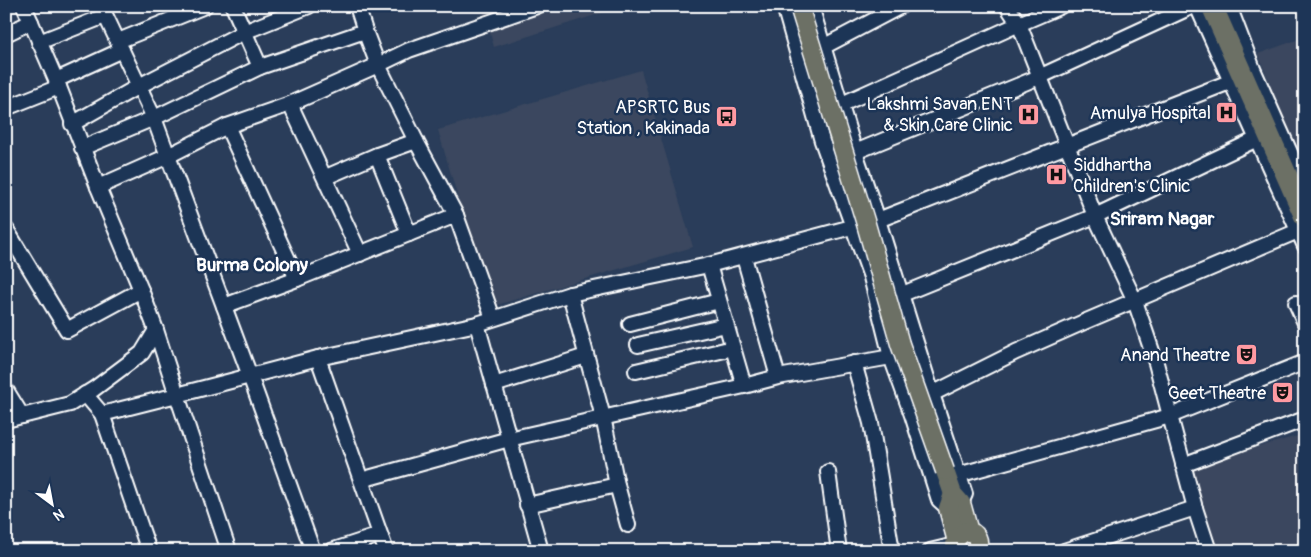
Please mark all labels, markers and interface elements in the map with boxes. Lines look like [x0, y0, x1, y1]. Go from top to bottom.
place label: Lakshmi Savan ENT & Skin Care Clinic [867, 93, 1013, 137]
place label: APSRTC Bus Station , Kakinada [576, 96, 710, 140]
hospital icon: Amulya Hospital [1215, 101, 1239, 125]
hospital icon: Lakshmi Savan ENT & Skin Care Clinic [1017, 102, 1041, 126]
place label: Amulya Hospital [1090, 102, 1211, 125]
bus stop icon: APSRTC Bus Station , Kakinada [714, 105, 738, 129]
place label: Siddhartha Children's Clinic [1073, 154, 1190, 198]
hospital icon: Siddhartha Children's Clinic [1045, 163, 1069, 187]
district label: Sriram Nagar [1110, 207, 1215, 231]
district label: Burma Colony [196, 253, 309, 277]
theatre icon: Anand Theatre [1234, 343, 1258, 367]
place label: Anand Theatre [1120, 344, 1230, 367]
theatre icon: Geet Theatre [1270, 381, 1294, 405]
place label: Geet Theatre [1168, 382, 1266, 405]
north arrow [28, 480, 78, 530]
text: N [50, 505, 67, 524]

